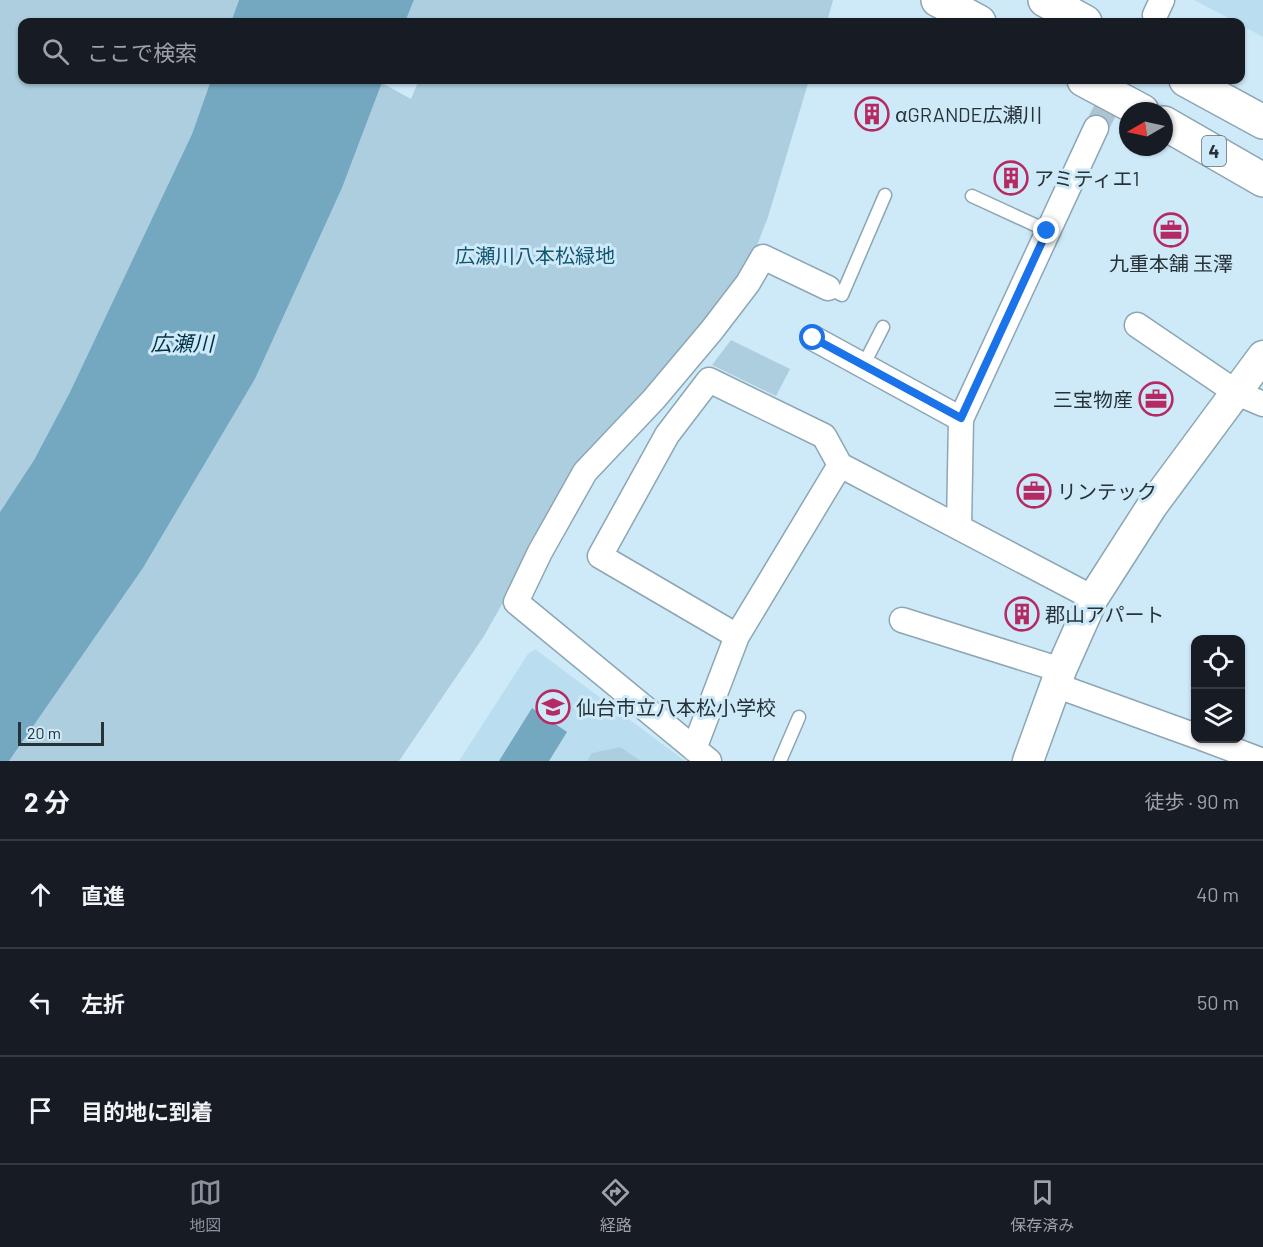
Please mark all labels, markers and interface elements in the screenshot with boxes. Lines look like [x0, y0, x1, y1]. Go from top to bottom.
search box [18, 18, 1245, 84]
icon: search [39, 35, 72, 68]
text: ここで検索 [87, 39, 197, 65]
building icon: αGRANDE広瀬川 [854, 96, 890, 132]
place label: αGRANDE広瀬川 [895, 102, 1043, 126]
north arrow [1119, 102, 1173, 156]
road number: 4 [1202, 136, 1226, 166]
building icon: アミティエ1 [993, 160, 1029, 196]
place label: アミティエ1 [1034, 166, 1139, 190]
office icon: 九重本舗 玉澤 [1153, 212, 1189, 248]
route end [1033, 217, 1059, 243]
park label: 広瀬川八本松緑地 [455, 243, 615, 267]
place label: 九重本舗 玉澤 [1109, 251, 1233, 275]
route start [799, 324, 825, 350]
water label: 広瀬川 [151, 330, 215, 355]
office icon: 三宝物産 [1138, 381, 1174, 417]
place label: 三宝物産 [1053, 387, 1133, 411]
office icon: リンテック [1016, 473, 1052, 509]
place label: リンテック [1057, 479, 1157, 503]
building icon: 郡山アパート [1004, 596, 1040, 632]
place label: 郡山アパート [1045, 602, 1165, 626]
map controls [1191, 635, 1245, 743]
button: locate [1191, 635, 1245, 689]
school or university icon: 仙台市立八本松小学校 [535, 689, 571, 725]
button: layers [1191, 689, 1245, 743]
place label: 仙台市立八本松小学校 [576, 695, 776, 719]
scale bar [18, 719, 104, 746]
text: 20 m [27, 723, 61, 742]
text: 2 分 [24, 786, 70, 817]
text: 徒歩 · 90 m [1145, 789, 1239, 813]
icon: ahead [24, 878, 57, 911]
text: 直進 [81, 882, 125, 908]
text: 40 m [1196, 882, 1239, 906]
icon: left [24, 986, 57, 1019]
text: 左折 [81, 990, 125, 1016]
text: 50 m [1197, 990, 1239, 1014]
icon: arrive [24, 1094, 57, 1127]
text: 目的地に到着 [81, 1098, 213, 1124]
tab: 地図 [189, 1176, 222, 1236]
tab: 経路 [599, 1176, 632, 1236]
tab: 保存済み [1010, 1176, 1074, 1236]

